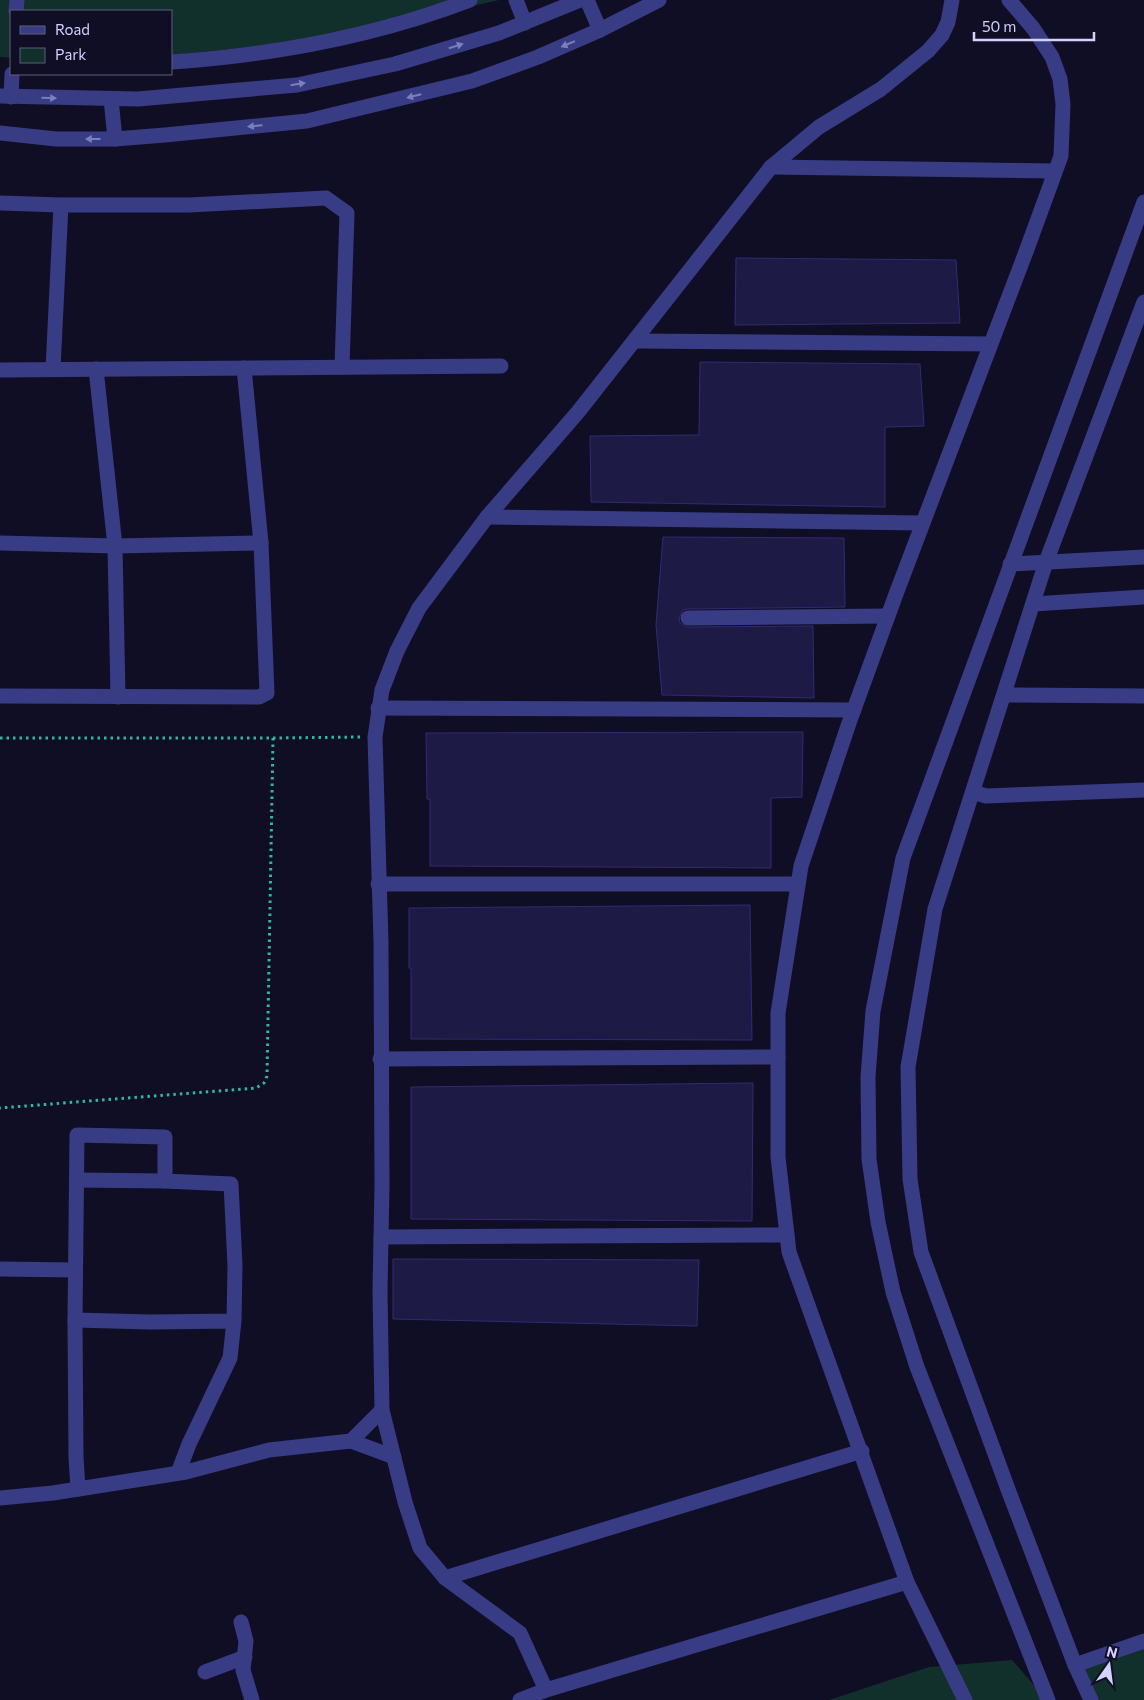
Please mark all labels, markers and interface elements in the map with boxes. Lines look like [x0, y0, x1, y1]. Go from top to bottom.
legend [10, 10, 172, 75]
scale bar [974, 10, 1094, 42]
text: 50 m [982, 17, 1016, 35]
text: Road [55, 20, 90, 38]
one-way arrow [560, 40, 575, 48]
one-way arrow [448, 42, 463, 50]
text: Park [55, 45, 86, 63]
one-way arrow [290, 80, 306, 88]
one-way arrow [407, 92, 422, 100]
one-way arrow [41, 94, 57, 102]
one-way arrow [247, 122, 263, 130]
one-way arrow [85, 135, 101, 143]
north arrow [1084, 1640, 1134, 1690]
text: N [1105, 1642, 1119, 1661]

